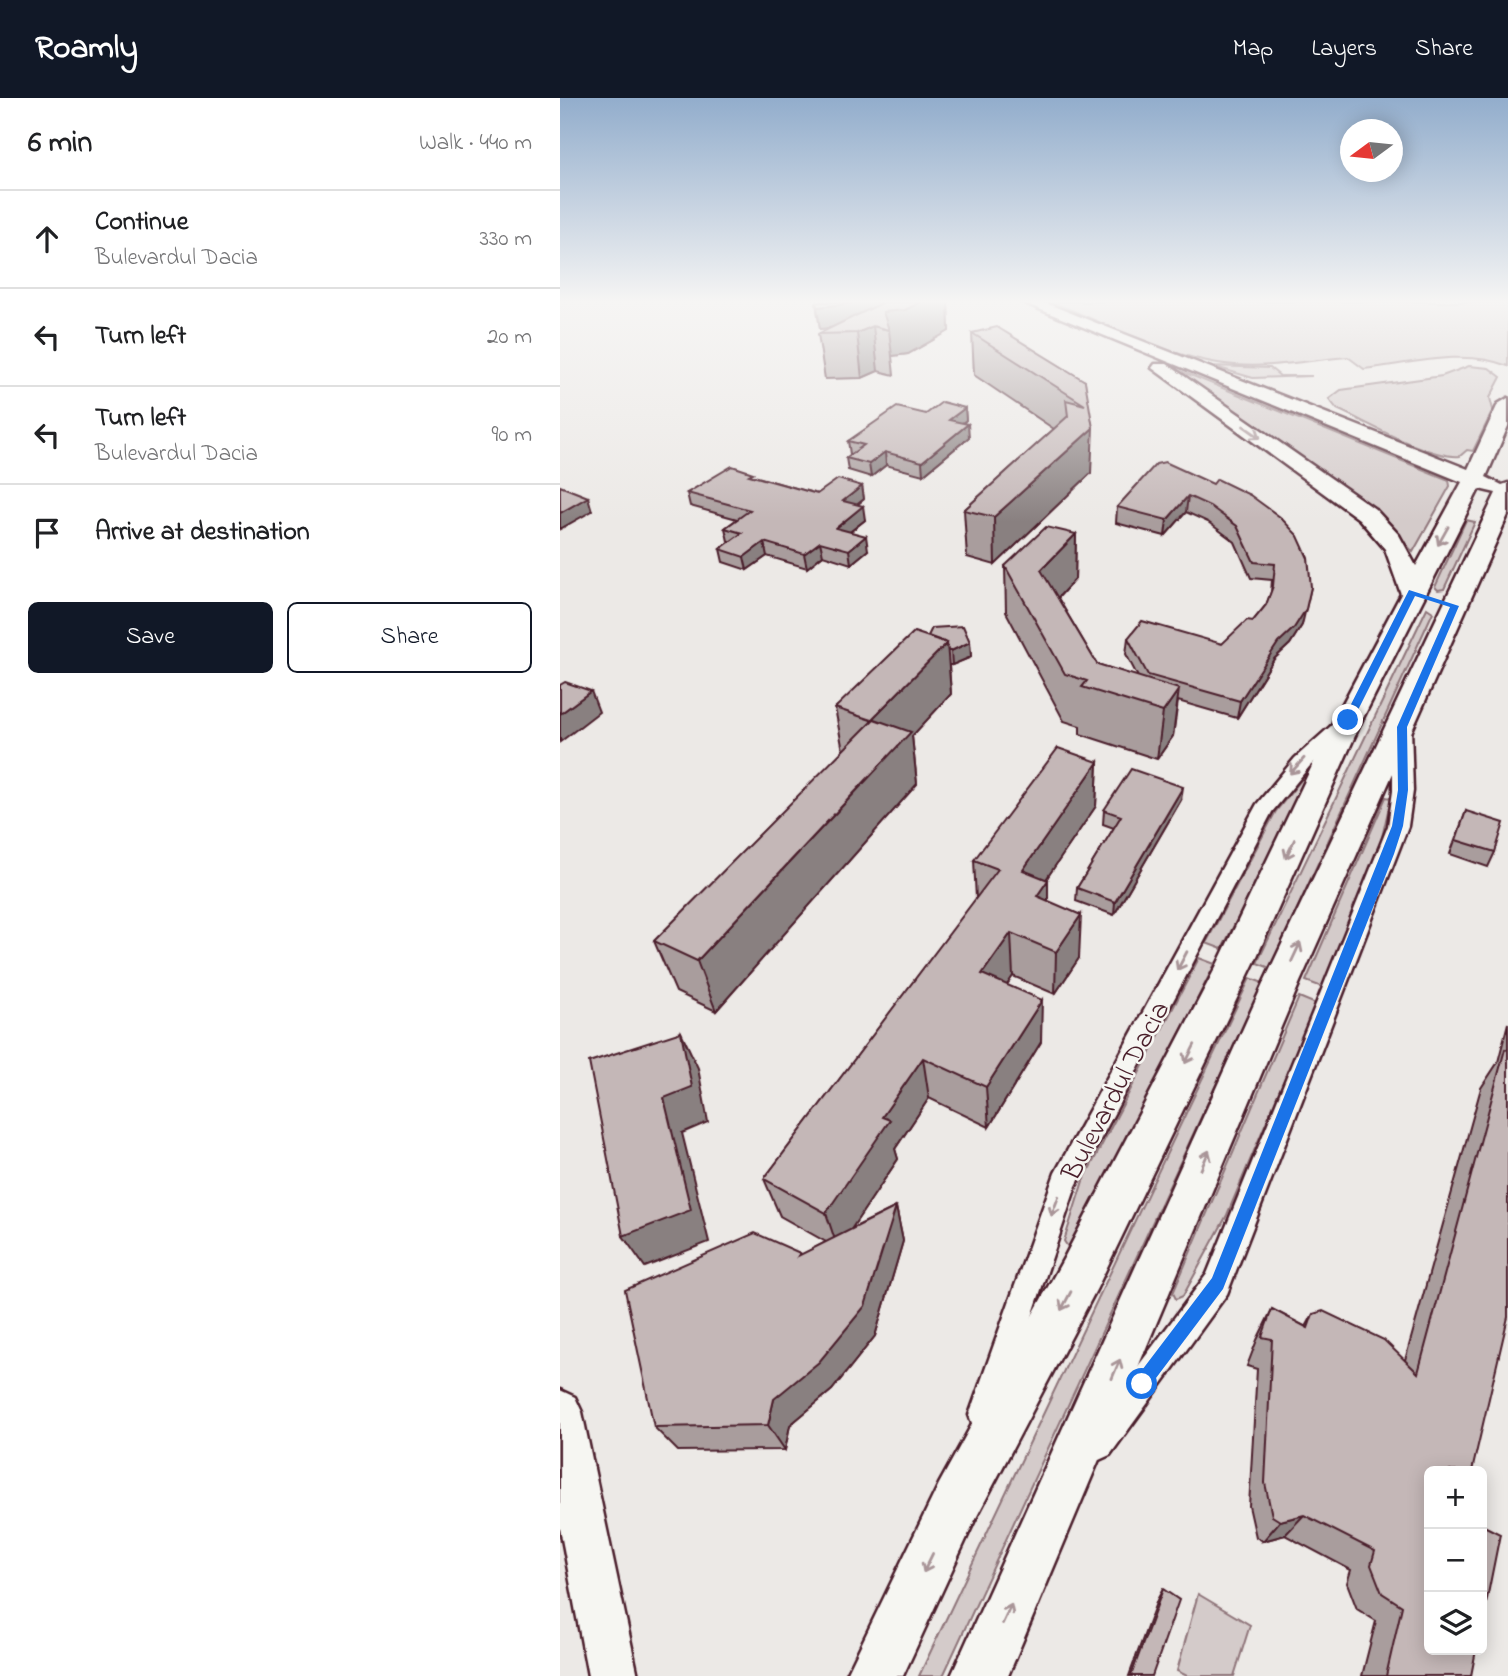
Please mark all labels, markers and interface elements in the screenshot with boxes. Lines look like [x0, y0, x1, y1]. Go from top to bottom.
text: Roamly [35, 25, 138, 73]
text: Map [1233, 32, 1273, 67]
text: Layers [1311, 32, 1377, 67]
text: Share [1415, 32, 1473, 67]
north arrow [1340, 119, 1403, 182]
text: 6 min [28, 122, 92, 166]
text: Walk · 440 m [419, 127, 532, 160]
text: Continue [95, 204, 188, 242]
icon: ahead [28, 220, 66, 258]
text: 330 m [479, 223, 532, 256]
text: Bulevardul Dacia [95, 242, 258, 275]
icon: left [28, 318, 66, 356]
text: Turn left [95, 318, 186, 356]
text: 20 m [487, 321, 532, 354]
text: Turn left [95, 400, 186, 438]
icon: left [28, 416, 66, 454]
text: 90 m [492, 419, 532, 452]
one-way arrow [1242, 425, 1261, 439]
text: Bulevardul Dacia [95, 438, 258, 471]
icon: arrive [28, 514, 66, 552]
text: Arrive at destination [95, 514, 310, 552]
one-way arrow [1436, 525, 1449, 546]
button: Save [28, 602, 273, 673]
button: Share [287, 602, 532, 673]
route end [1332, 704, 1363, 735]
one-way arrow [1289, 757, 1305, 775]
one-way arrow [1283, 838, 1296, 860]
one-way arrow [1290, 942, 1303, 963]
one-way arrow [1175, 950, 1188, 971]
street label: Bulevardul Dacia [1052, 994, 1182, 1190]
one-way arrow [1183, 1043, 1197, 1064]
one-way arrow [1200, 1150, 1213, 1172]
one-way arrow [1048, 1195, 1060, 1217]
one-way arrow [1058, 1290, 1072, 1311]
one-way arrow [1110, 1359, 1123, 1381]
route start [1126, 1368, 1157, 1399]
map controls [1424, 1466, 1487, 1655]
button: + [1424, 1466, 1487, 1529]
button: − [1424, 1529, 1487, 1592]
one-way arrow [921, 1552, 934, 1573]
button: layers [1424, 1592, 1487, 1655]
one-way arrow [1001, 1604, 1014, 1625]

